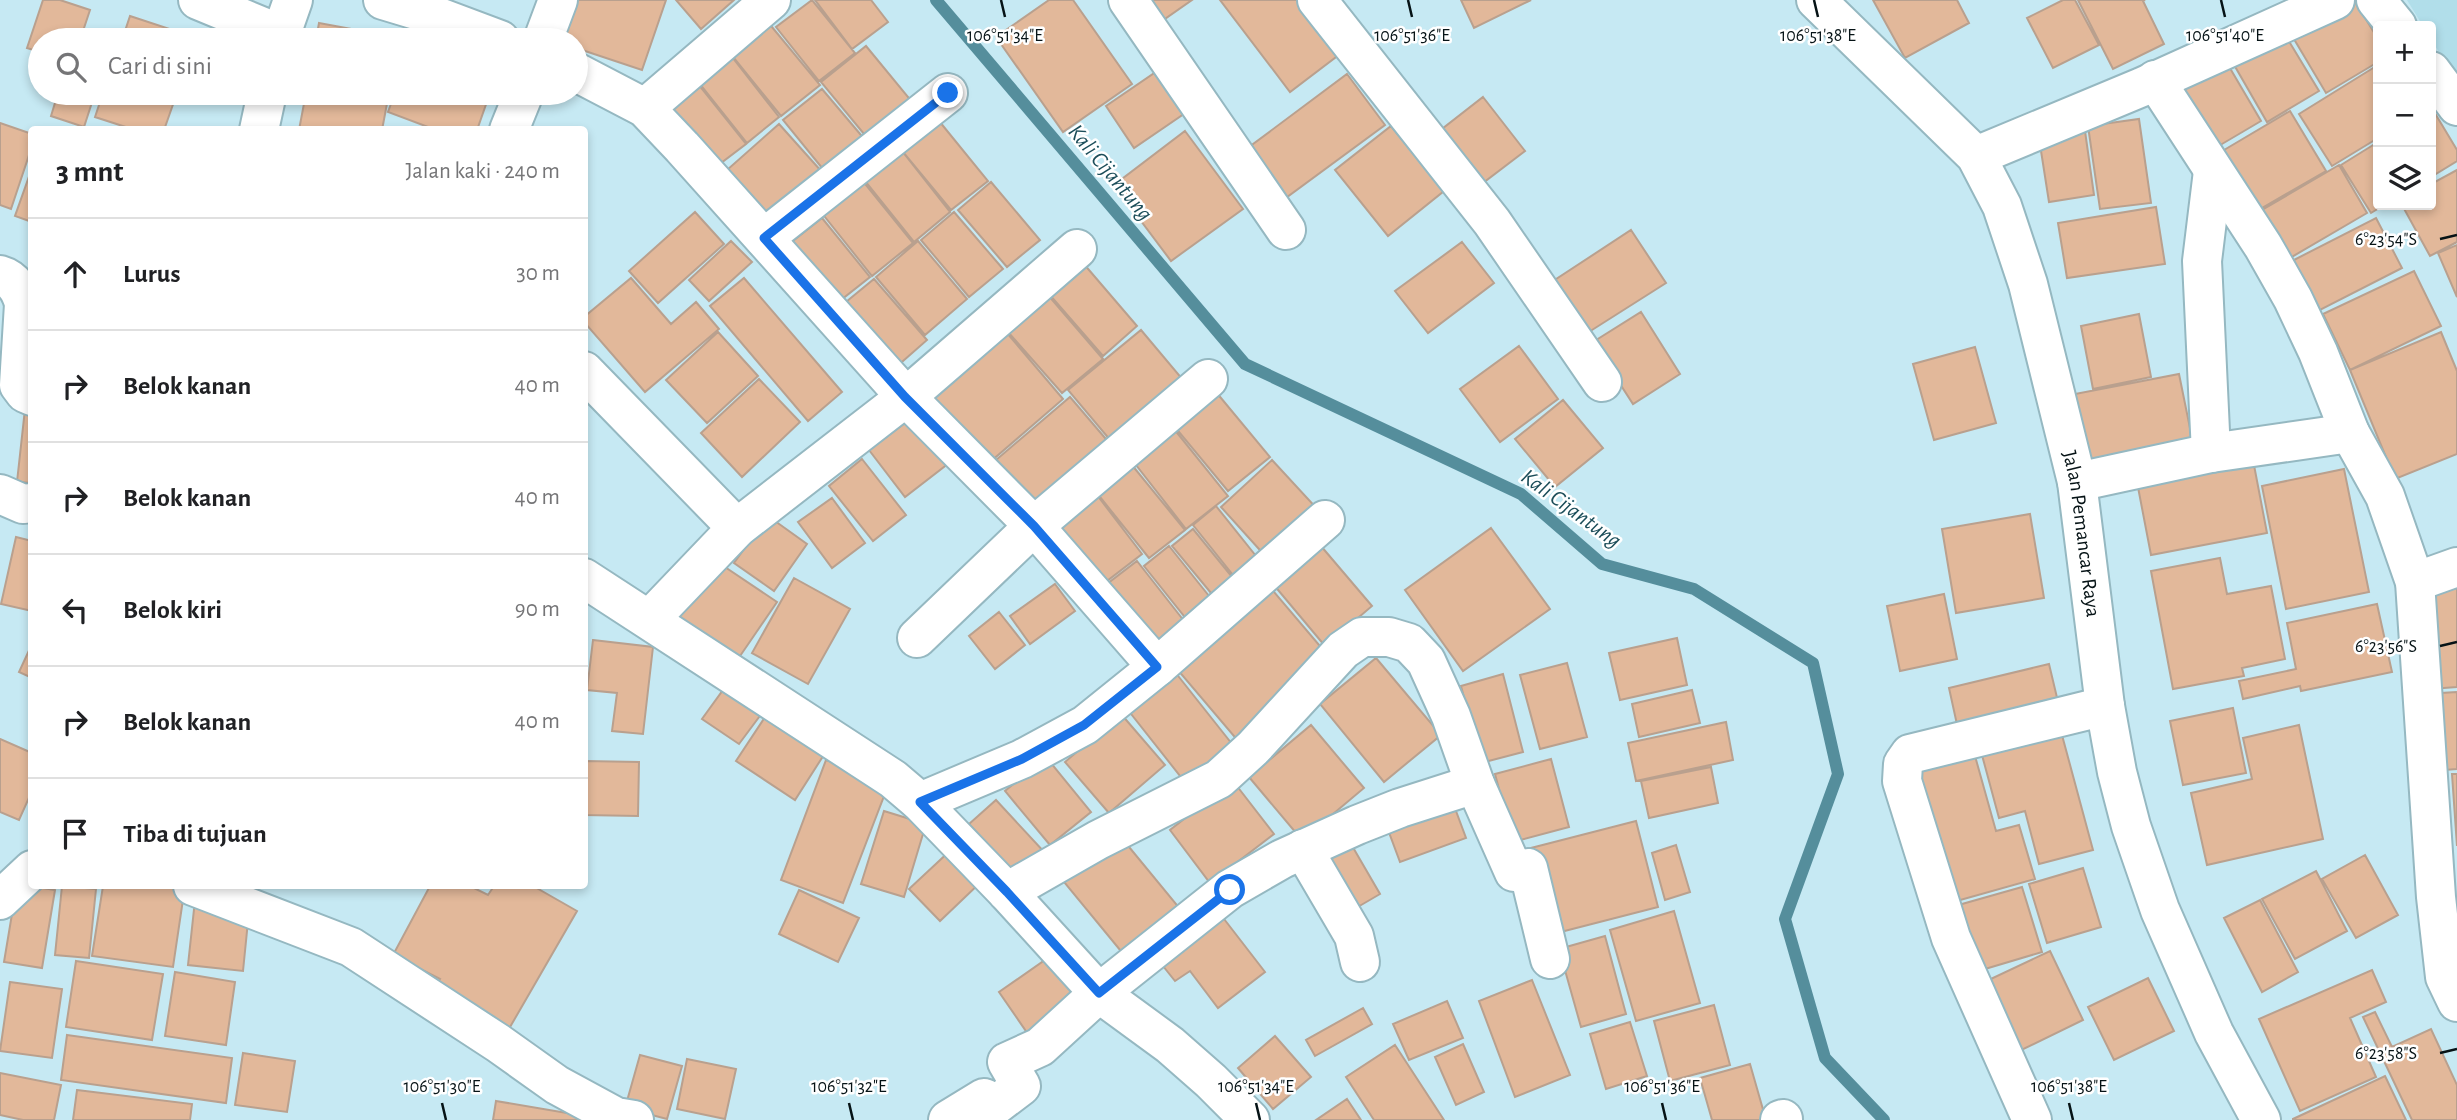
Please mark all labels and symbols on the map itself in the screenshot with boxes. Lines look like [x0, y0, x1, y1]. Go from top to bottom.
text: 106°51'34"E [967, 27, 1043, 45]
text: 106°51'36"E [1374, 27, 1450, 45]
text: 106°51'38"E [1780, 27, 1856, 45]
text: 106°51'40"E [2186, 27, 2264, 45]
route end [932, 77, 963, 108]
water label: Kali Cijantung [1063, 121, 1157, 225]
text: 6°23'54"S [2355, 231, 2417, 249]
street label: Jalan Pemancar Raya [2059, 448, 2104, 619]
water label: Kali Cijantung [1517, 465, 1625, 553]
text: 6°23'56"S [2355, 638, 2417, 656]
route start [1214, 874, 1245, 905]
text: 6°23'58"S [2355, 1045, 2417, 1063]
text: 106°51'30"E [404, 1078, 481, 1096]
text: 106°51'32"E [811, 1078, 887, 1096]
text: 106°51'34"E [1218, 1078, 1294, 1096]
text: 106°51'36"E [1624, 1078, 1700, 1096]
text: 106°51'38"E [2031, 1078, 2107, 1096]

